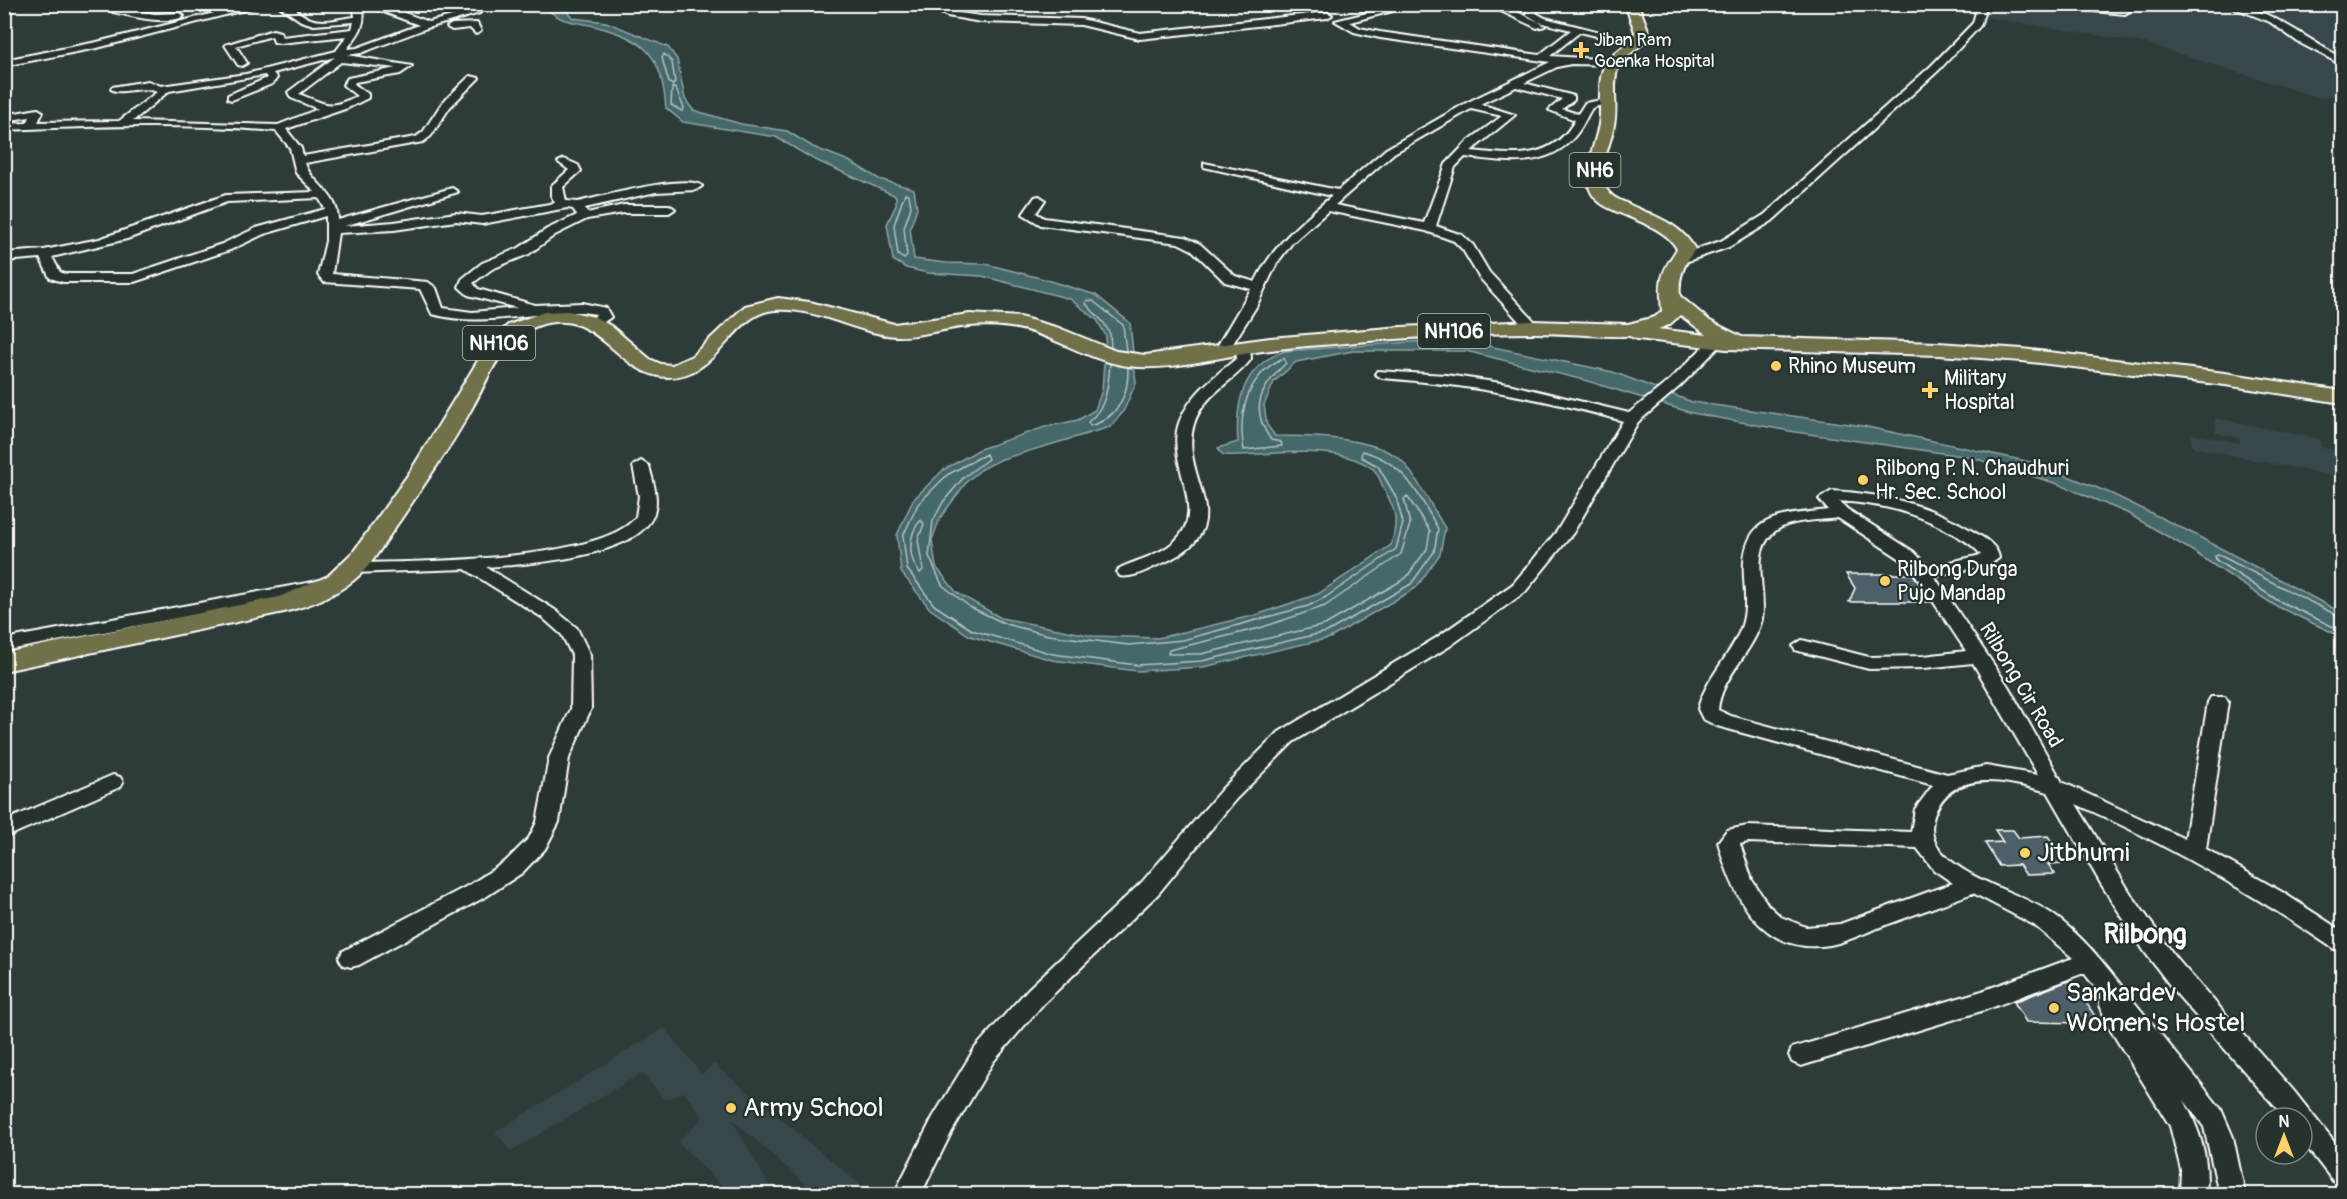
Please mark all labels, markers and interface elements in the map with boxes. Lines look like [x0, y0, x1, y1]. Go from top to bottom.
place label: Jiban Ram Goenka Hospital [1594, 29, 1715, 73]
marker: Jiban Ram Goenka Hospital [1572, 41, 1590, 59]
road number: NH6 [1570, 153, 1620, 187]
road number: NH106 [1418, 314, 1490, 348]
road number: NH106 [463, 326, 535, 360]
place label: Rhino Museum [1788, 353, 1916, 380]
marker: Rhino Museum [1769, 359, 1783, 373]
place label: Military Hospital [1944, 365, 2015, 416]
marker: Military Hospital [1921, 381, 1939, 399]
place label: Rilbong P. N. Chaudhuri Hr. Sec. School [1875, 455, 2069, 506]
marker: Rilbong P. N. Chaudhuri Hr. Sec. School [1856, 473, 1870, 487]
place label: Rilbong Durga Pujo Mandap [1897, 556, 2017, 607]
marker: Rilbong Durga Pujo Mandap [1878, 574, 1892, 588]
street label: Rilbong Cir Road [1973, 617, 2069, 753]
place label: Jitbhumi [2037, 837, 2130, 869]
marker: Jitbhumi [2018, 846, 2032, 860]
district label: Rilbong [2103, 918, 2187, 951]
place label: Sankardev Women's Hostel [2066, 977, 2245, 1039]
marker: Sankardev Women's Hostel [2047, 1001, 2061, 1015]
place label: Army School [743, 1092, 884, 1124]
marker: Army School [724, 1101, 738, 1115]
north arrow [2254, 1106, 2314, 1166]
text: N [2279, 1112, 2290, 1132]

